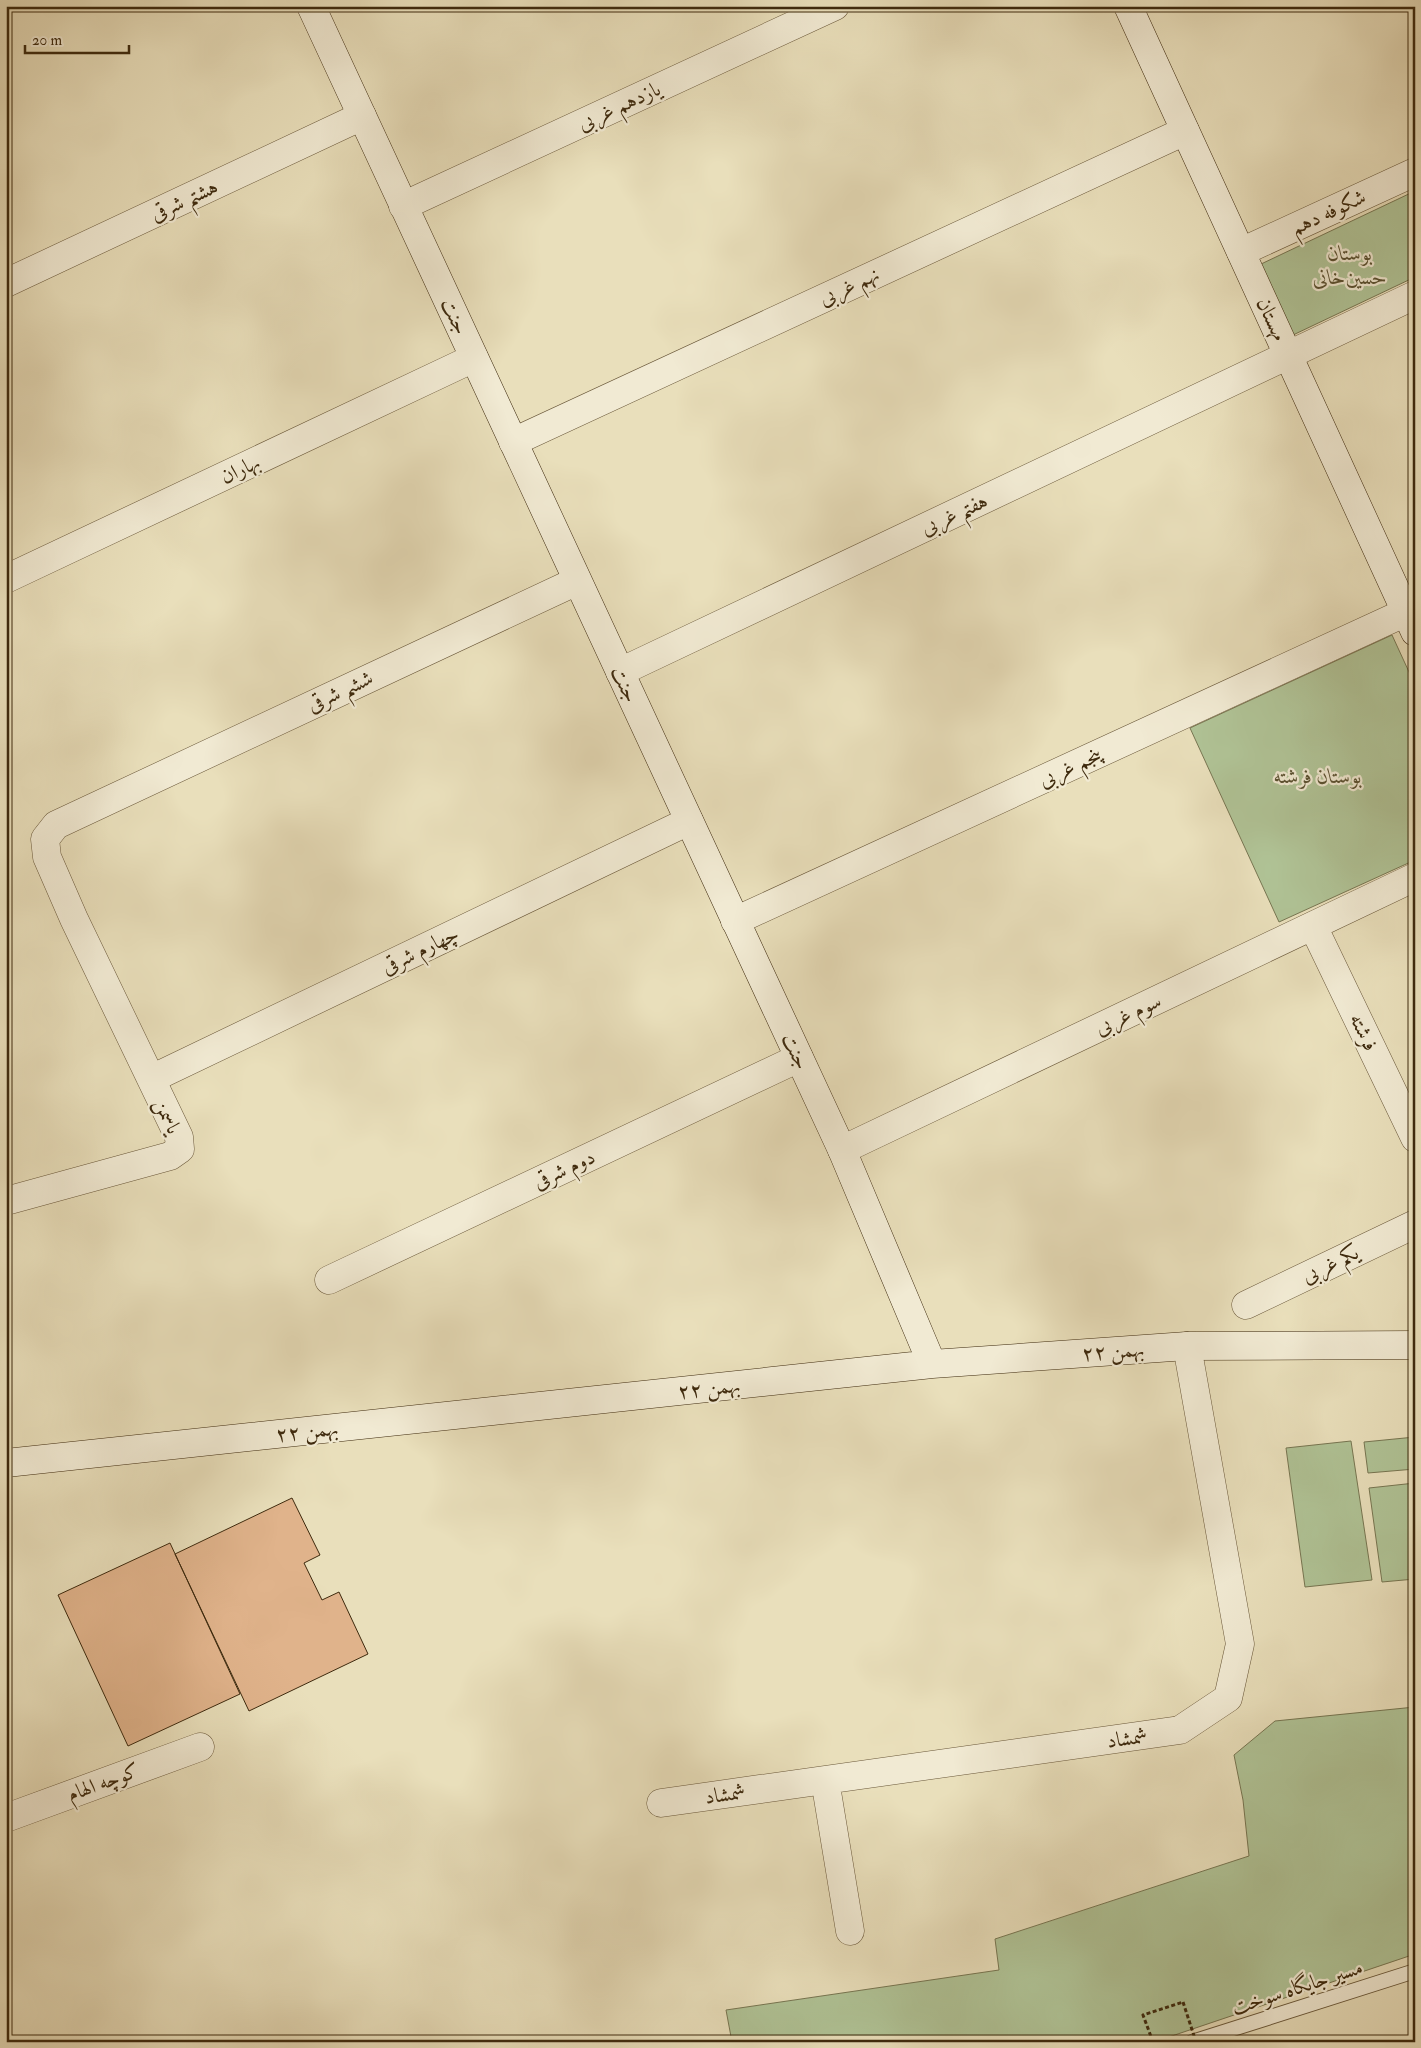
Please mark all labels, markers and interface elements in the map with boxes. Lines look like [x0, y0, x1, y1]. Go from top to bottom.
scale bar [25, 22, 129, 54]
text: 20 m [32, 31, 62, 50]
street label: یازدهم غربی [573, 75, 669, 143]
street label: هشتم شرقی [146, 173, 225, 234]
street label: شکوفه دهم [1286, 183, 1373, 247]
park label: بوستان حسین‌خانی [1313, 240, 1387, 291]
street label: نهم غربی [815, 261, 886, 318]
street label: مهستان [1250, 293, 1293, 345]
street label: جنت [434, 294, 475, 339]
street label: بهاران [216, 449, 264, 490]
street label: هفتم غربی [916, 487, 995, 548]
street label: جنت [604, 662, 645, 707]
street label: ششم شرقی [303, 664, 381, 725]
street label: پنجم غربی [1034, 740, 1110, 799]
park label: بوستان فرشته [1274, 763, 1362, 790]
street label: چهارم شرقی [377, 920, 465, 984]
street label: سوم غربی [1091, 987, 1167, 1045]
street label: فرشته [1343, 1009, 1384, 1055]
street label: جنت [775, 1029, 816, 1074]
street label: یاسمن [148, 1094, 188, 1139]
street label: دوم شرقی [529, 1143, 601, 1199]
street label: یکم غربی [1297, 1239, 1367, 1295]
street label: ۲۲ بهمن [1081, 1336, 1145, 1367]
street label: ۲۲ بهمن [676, 1372, 742, 1405]
street label: ۲۲ بهمن [274, 1415, 340, 1448]
street label: شمشاد [1105, 1722, 1149, 1755]
street label: کوچه الهام [63, 1757, 144, 1812]
street label: شمشاد [703, 1778, 747, 1811]
street label: مسیر جایگاه سوخت [1228, 1954, 1366, 2021]

